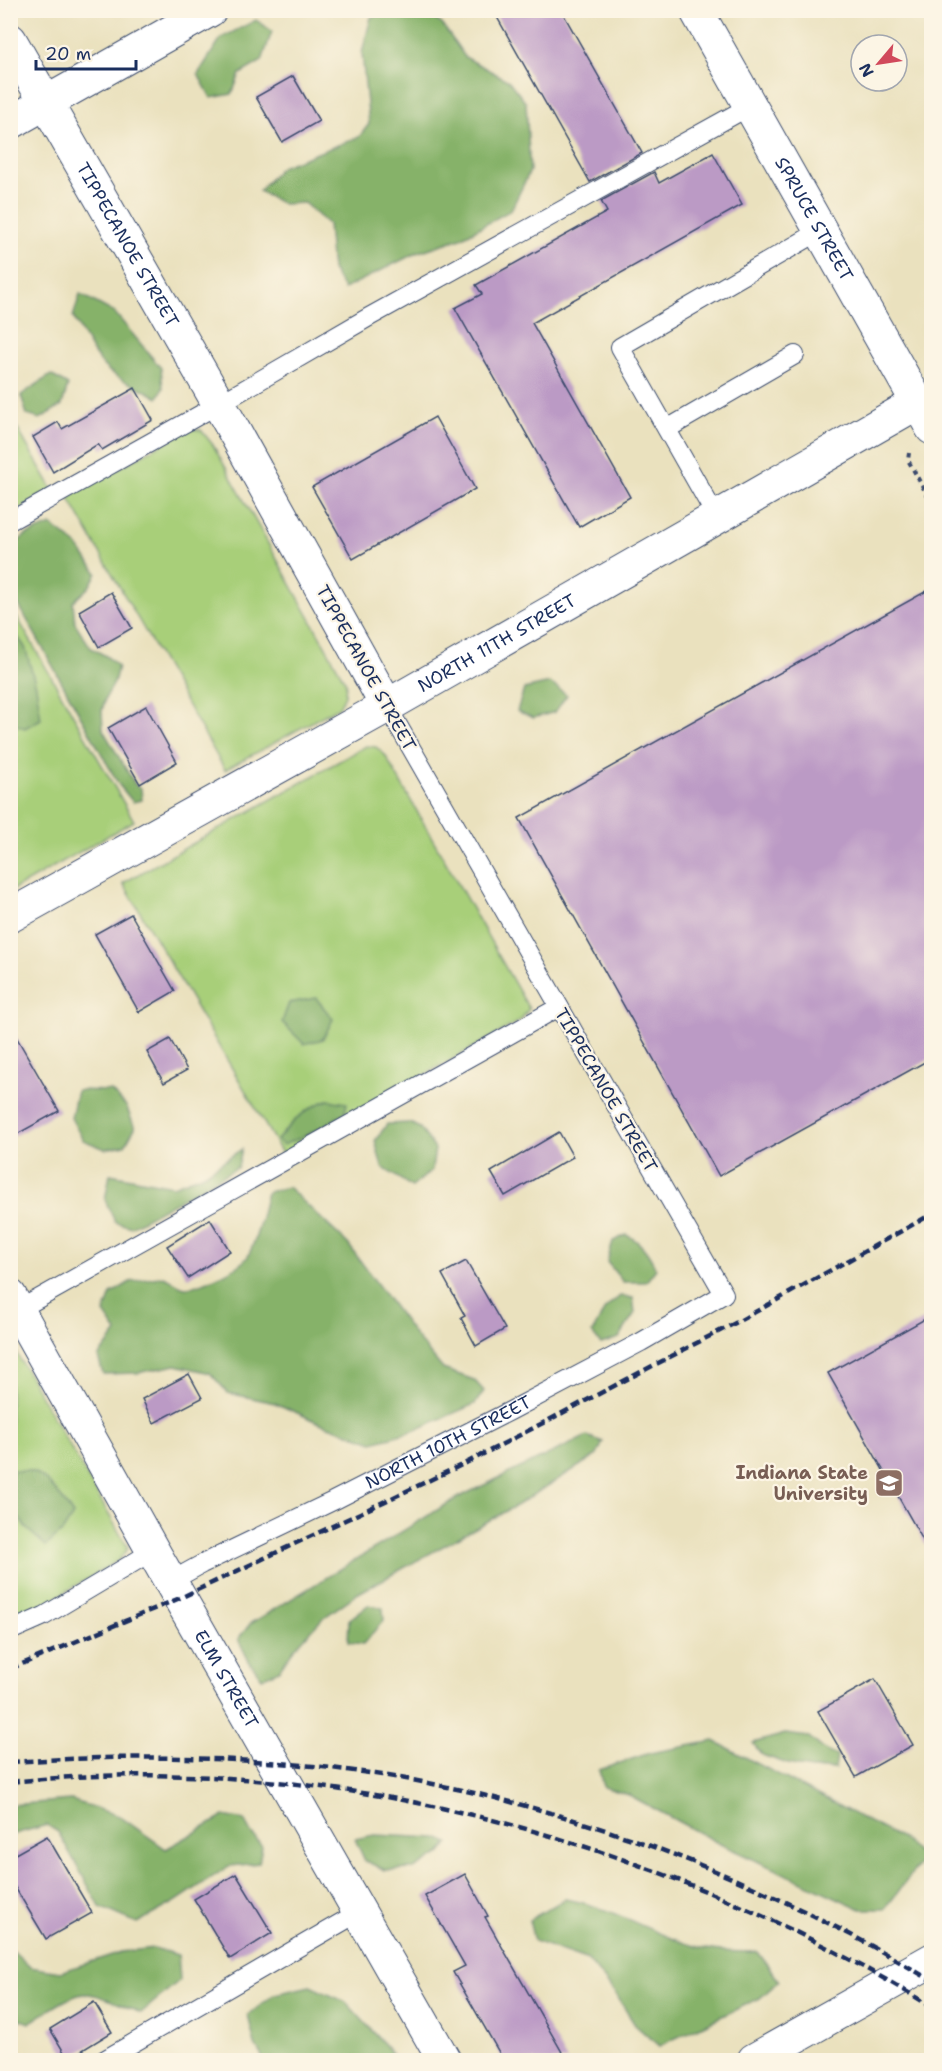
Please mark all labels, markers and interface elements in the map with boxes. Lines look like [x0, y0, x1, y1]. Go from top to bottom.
scale bar [36, 33, 136, 71]
north arrow [849, 33, 909, 93]
text: 20 m [45, 42, 91, 66]
text: N [854, 59, 879, 81]
street label: SPRUCE STREET [769, 153, 859, 285]
street label: TIPPECANOE STREET [71, 158, 184, 331]
street label: TIPPECANOE STREET [310, 581, 422, 755]
street label: NORTH 11TH STREET [413, 588, 580, 698]
street label: TIPPECANOE STREET [549, 1003, 663, 1177]
street label: NORTH 10TH STREET [361, 1390, 535, 1495]
place label: Indiana State University [735, 1461, 868, 1506]
school or university icon: Indiana State University [873, 1467, 905, 1499]
street label: ELM STREET [189, 1626, 264, 1733]

